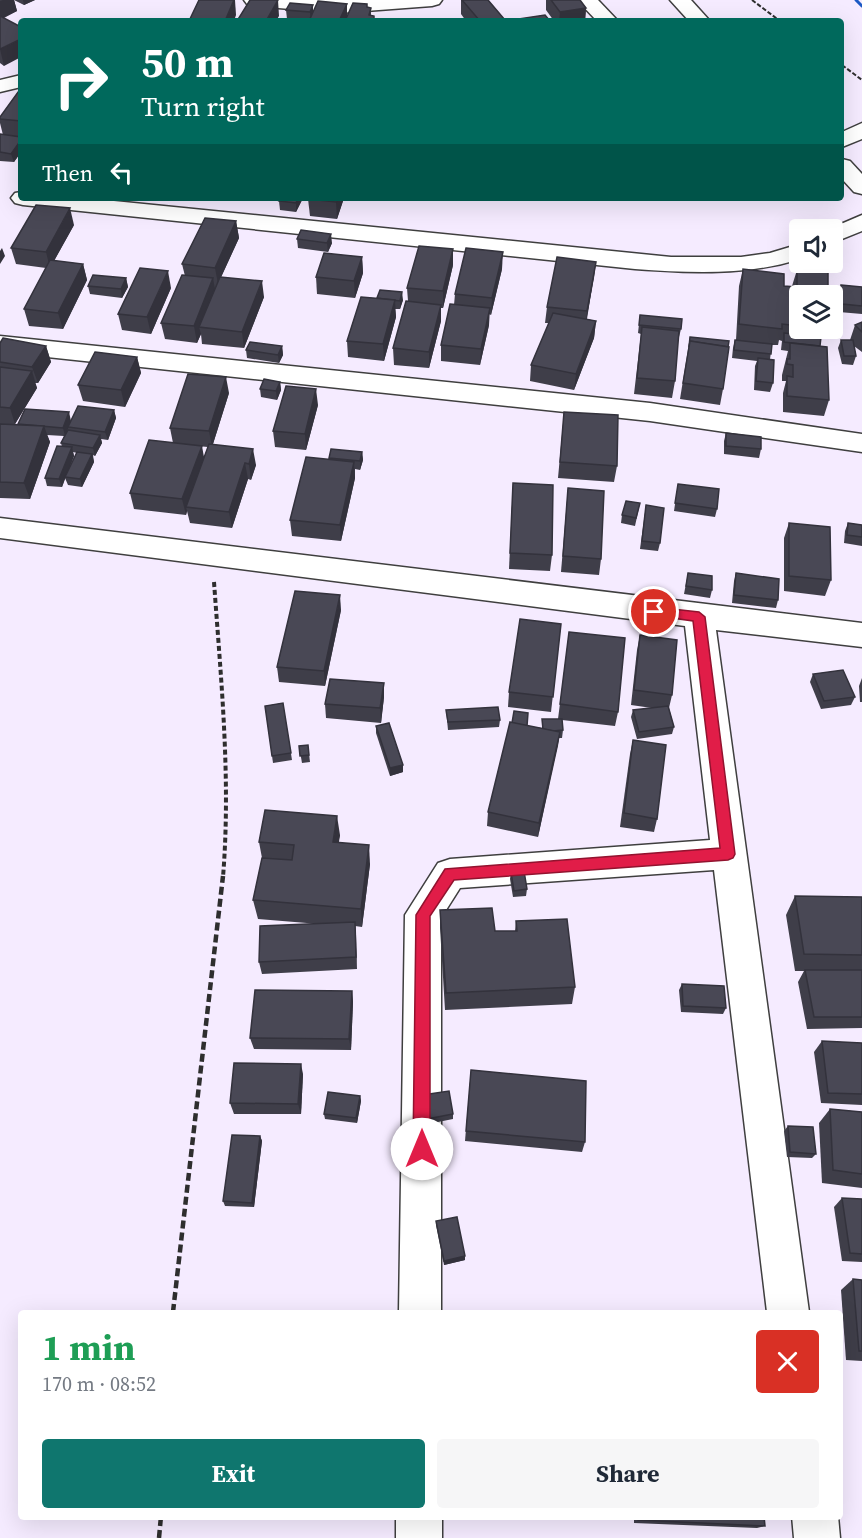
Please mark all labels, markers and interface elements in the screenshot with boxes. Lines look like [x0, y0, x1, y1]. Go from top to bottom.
text: 50 m [141, 33, 234, 91]
icon: right [42, 42, 120, 120]
text: Turn right [141, 88, 265, 125]
icon: left [105, 156, 138, 189]
text: Then [42, 158, 93, 188]
map controls [789, 219, 843, 339]
button: sound [789, 219, 843, 273]
button: layers [789, 285, 843, 339]
pin [628, 586, 679, 637]
icon: arrive [637, 595, 670, 628]
position arrow [390, 1117, 454, 1181]
text: 1 min [42, 1323, 135, 1372]
button: close [756, 1330, 819, 1393]
text: 170 m · 08:52 [42, 1370, 156, 1398]
button: Exit [42, 1439, 425, 1508]
button: Share [437, 1439, 819, 1508]

